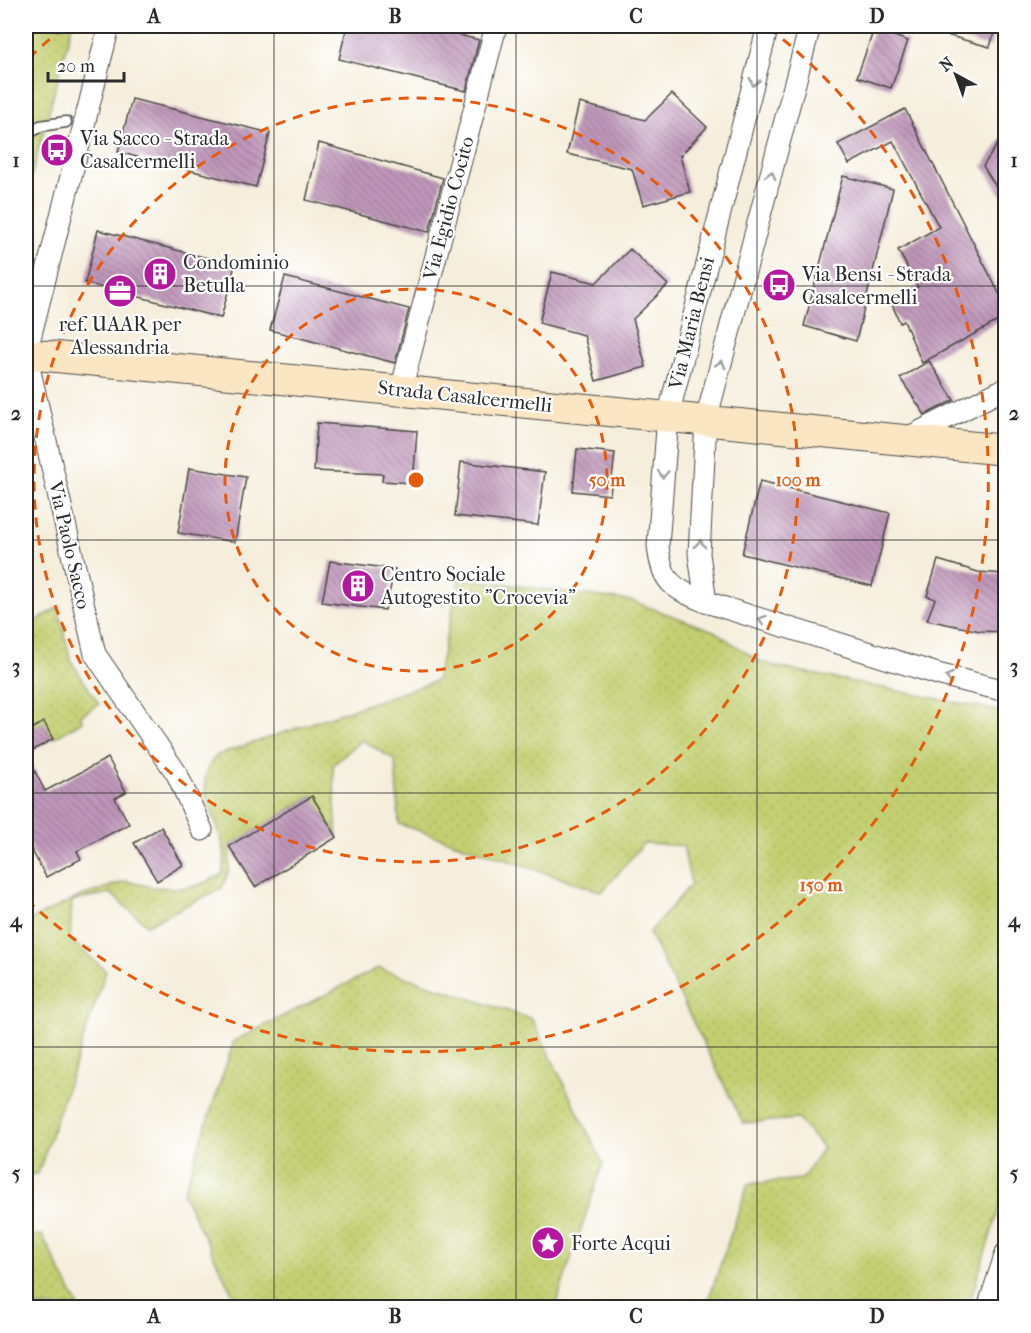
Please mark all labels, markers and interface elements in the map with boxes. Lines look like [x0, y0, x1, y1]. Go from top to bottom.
text: A [146, 5, 162, 28]
text: B [388, 5, 402, 28]
text: C [629, 5, 643, 28]
text: D [869, 5, 885, 28]
scale bar [48, 45, 124, 83]
north arrow [926, 45, 986, 105]
text: N [936, 52, 958, 75]
text: 20 m [57, 56, 95, 77]
one-way arrow [748, 77, 761, 87]
place label: Via Sacco - Strada Casalcermelli [79, 127, 230, 173]
bus stop icon: Via Sacco - Strada Casalcermelli [39, 132, 75, 168]
street label: Via Egidio Cocito [418, 134, 479, 283]
text: 1 [12, 149, 20, 172]
text: 1 [1010, 149, 1018, 172]
one-way arrow [763, 170, 776, 180]
place label: Condominio Betulla [183, 251, 289, 297]
street label: Via Maria Bensi [664, 254, 719, 393]
building icon: Condominio Betulla [142, 256, 178, 292]
place label: Via Bensi - Strada Casalcermelli [801, 263, 952, 309]
bus stop icon: Via Bensi - Strada Casalcermelli [761, 267, 797, 303]
office icon: ref. UAAR per Alessandria [102, 273, 138, 309]
place label: ref. UAAR per Alessandria [59, 313, 182, 359]
one-way arrow [714, 359, 726, 369]
street label: Strada Casalcermelli [377, 376, 553, 417]
text: 2 [11, 402, 21, 425]
text: 2 [1009, 402, 1019, 425]
centre of rings [406, 470, 426, 490]
text: 50 m [589, 470, 626, 491]
one-way arrow [657, 470, 670, 479]
text: 100 m [775, 470, 822, 491]
street label: Via Paolo Sacco [43, 478, 95, 611]
one-way arrow [693, 540, 706, 549]
place label: Centro Sociale Autogestito "Crocevia" [380, 563, 576, 609]
building icon: Centro Sociale Autogestito "Crocevia" [340, 568, 376, 604]
one-way arrow [757, 615, 768, 627]
text: 3 [12, 655, 20, 678]
text: 3 [1010, 655, 1018, 678]
one-way arrow [944, 671, 954, 684]
text: 150 m [800, 875, 843, 896]
text: 4 [9, 909, 23, 933]
text: 4 [1007, 909, 1021, 933]
text: 5 [12, 1162, 21, 1185]
text: 5 [1010, 1162, 1019, 1185]
place icon: Forte Acqui [530, 1225, 566, 1261]
place label: Forte Acqui [571, 1232, 671, 1255]
text: A [146, 1305, 162, 1328]
text: B [388, 1305, 402, 1328]
text: C [629, 1305, 643, 1328]
text: D [869, 1305, 885, 1328]

